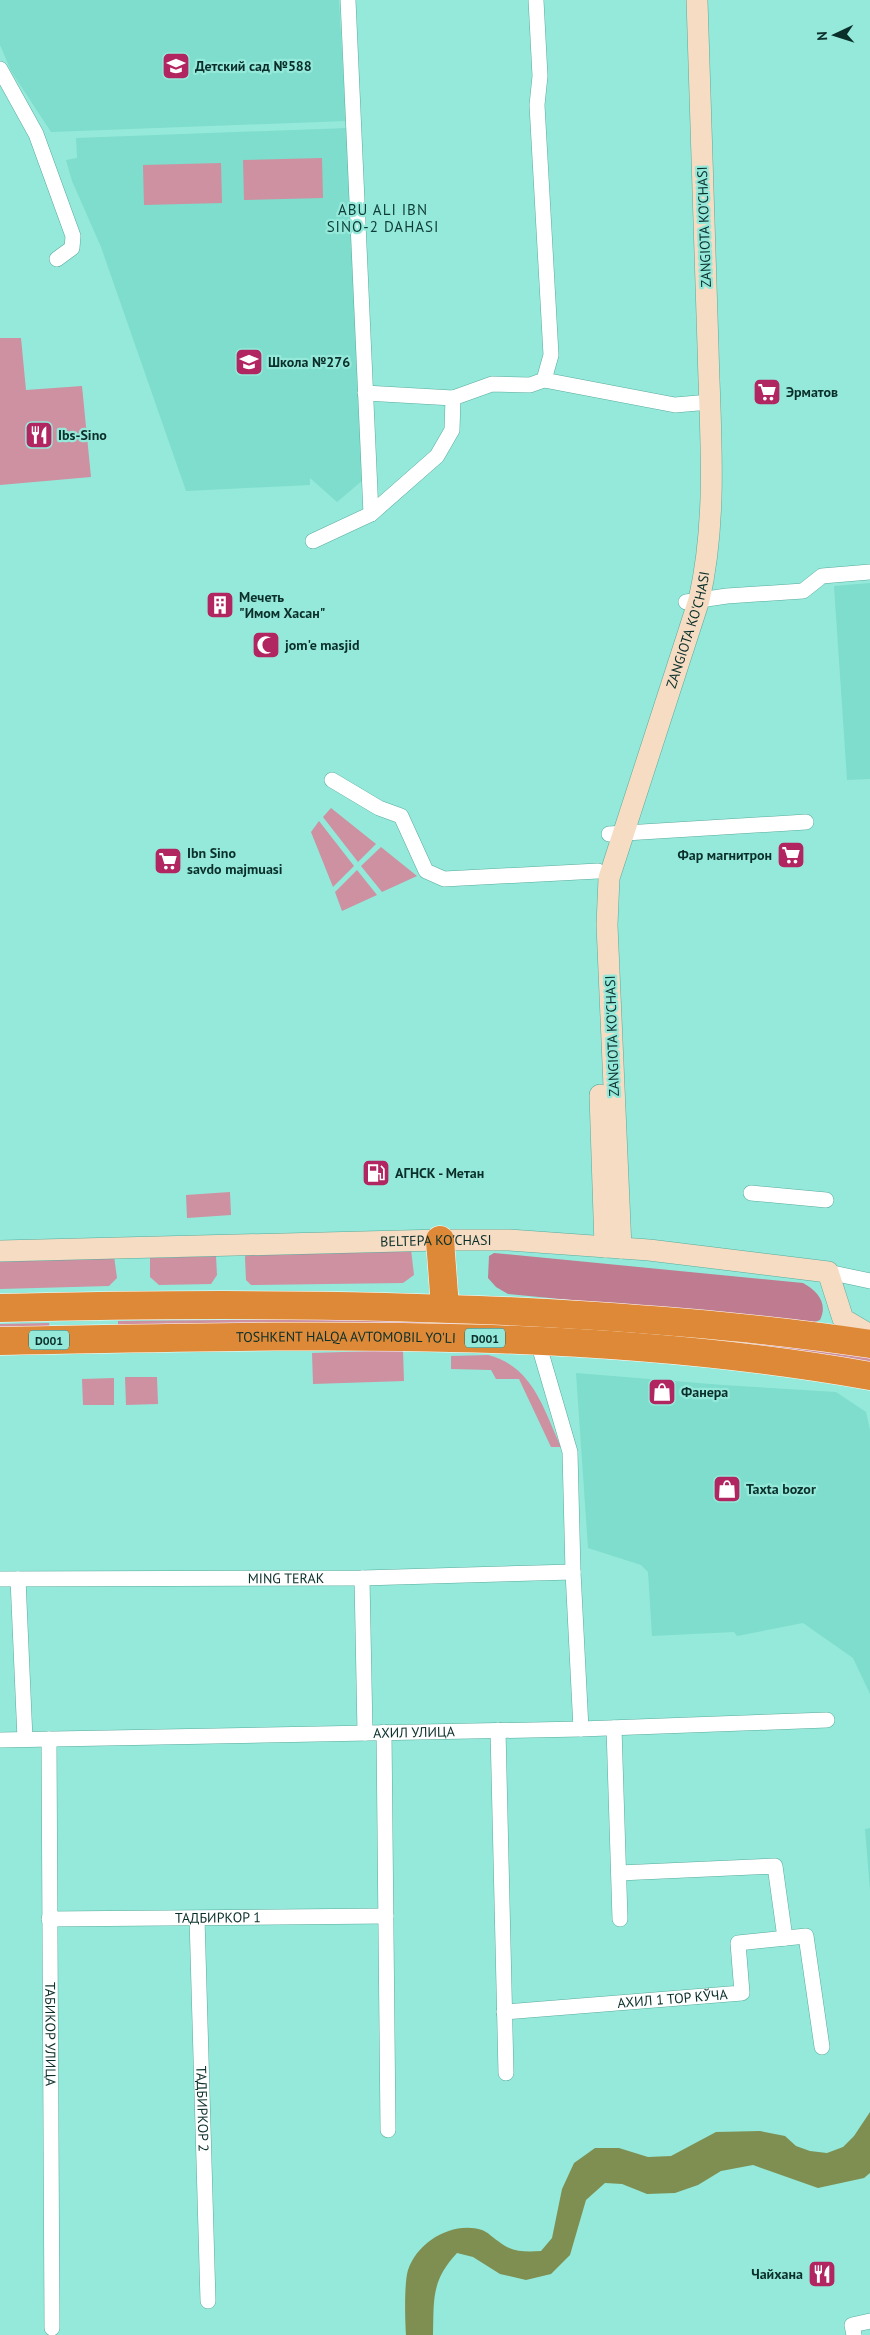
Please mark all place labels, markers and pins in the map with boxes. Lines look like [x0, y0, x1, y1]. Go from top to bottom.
school or university icon: Детский сад №588 [161, 51, 191, 81]
place label: Детский сад №588 [195, 57, 312, 75]
school or university icon: Школа №276 [234, 347, 264, 377]
place label: Школа №276 [268, 353, 350, 371]
supermarket icon: Эрматов [752, 377, 782, 407]
place label: Эрматов [786, 383, 838, 401]
restaurant icon: Ibs-Sino [24, 420, 54, 450]
place label: Ibs-Sino [58, 426, 107, 444]
place label: Мечеть "Имом Хасан" [239, 588, 325, 622]
building icon: Мечеть "Имом Хасан" [205, 590, 235, 620]
mosque icon: jom'e masjid [251, 630, 281, 660]
place label: jom'e masjid [284, 636, 359, 654]
supermarket icon: Фар магнитрон [776, 840, 806, 870]
place label: Ibn Sino savdo majmuasi [187, 844, 283, 878]
supermarket icon: Ibn Sino savdo majmuasi [153, 846, 183, 876]
place label: Фар магнитрон [678, 846, 772, 864]
fuel station icon: АГНСК - Метан [361, 1158, 391, 1188]
place label: АГНСК - Метан [395, 1164, 484, 1182]
shop icon: Фанера [647, 1377, 677, 1407]
place label: Фанера [681, 1383, 728, 1401]
shop icon: Taxta bozor [712, 1474, 742, 1504]
place label: Taxta bozor [746, 1480, 816, 1498]
restaurant icon: Чайхана [807, 2259, 837, 2289]
place label: Чайхана [751, 2265, 803, 2283]

